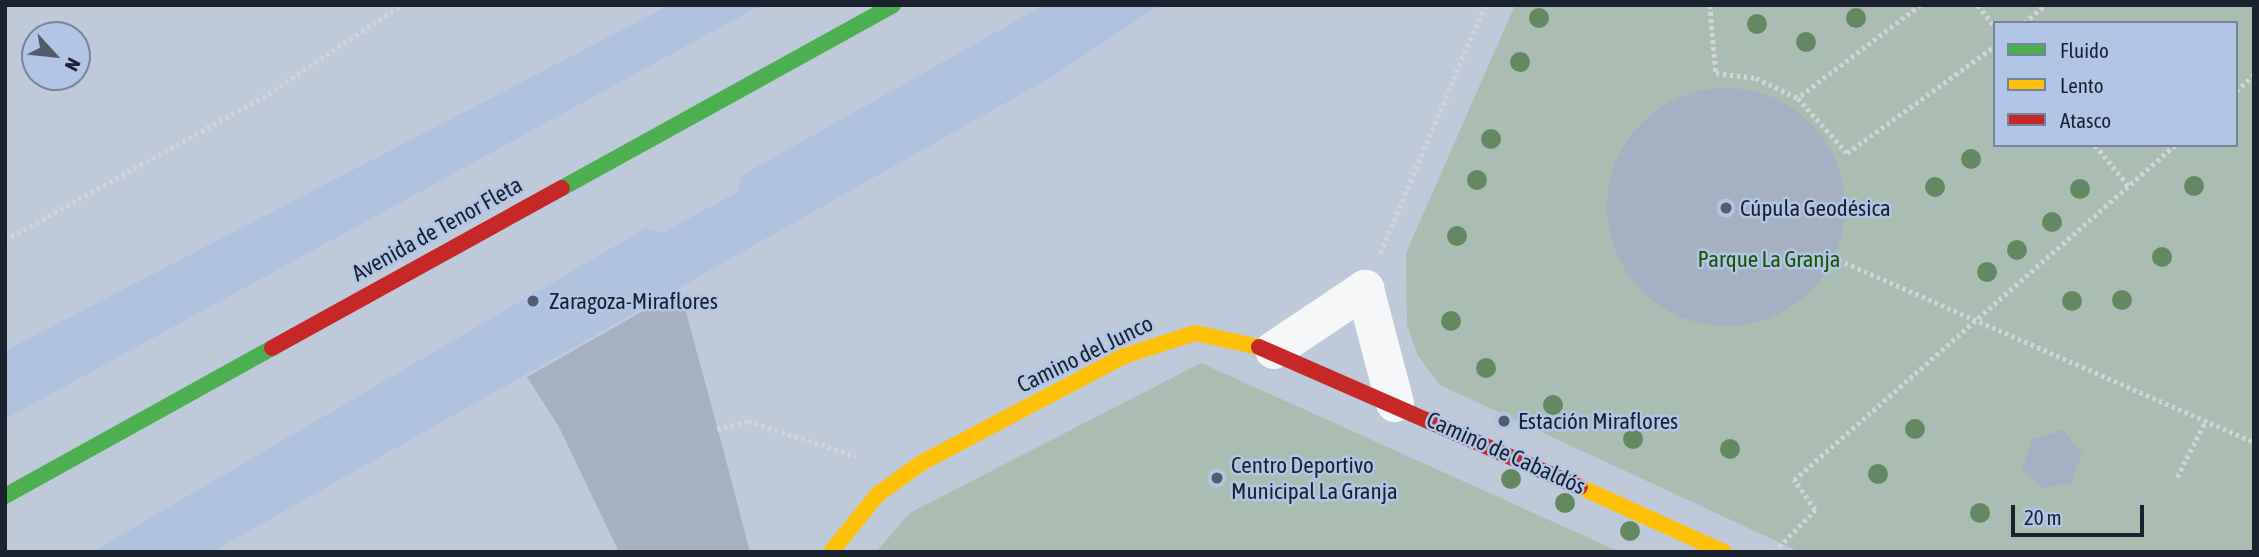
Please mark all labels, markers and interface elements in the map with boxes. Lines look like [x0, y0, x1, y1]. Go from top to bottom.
north arrow [21, 21, 91, 91]
legend [1993, 21, 2238, 147]
text: Fluido [2060, 38, 2109, 62]
text: N [61, 55, 85, 75]
text: Lento [2060, 73, 2104, 97]
text: Atasco [2060, 108, 2111, 132]
street label: Avenida de Tenor Fleta [347, 171, 527, 287]
place label: Cúpula Geodésica [1740, 194, 1891, 222]
marker: Cúpula Geodésica [1718, 200, 1734, 216]
park label: Parque La Granja [1698, 245, 1840, 273]
place label: Zaragoza-Miraflores [549, 287, 718, 315]
marker: Zaragoza-Miraflores [523, 291, 543, 311]
street label: Camino del Junco [1013, 309, 1157, 399]
street label: Camino de Cabaldós [1422, 406, 1590, 500]
place label: Estación Miraflores [1518, 407, 1678, 435]
marker: Estación Miraflores [1496, 413, 1512, 429]
place label: Centro Deportivo Municipal La Granja [1231, 451, 1398, 505]
marker: Centro Deportivo Municipal La Granja [1209, 470, 1225, 486]
scale bar [2014, 490, 2147, 534]
text: 20 m [2024, 505, 2062, 529]

